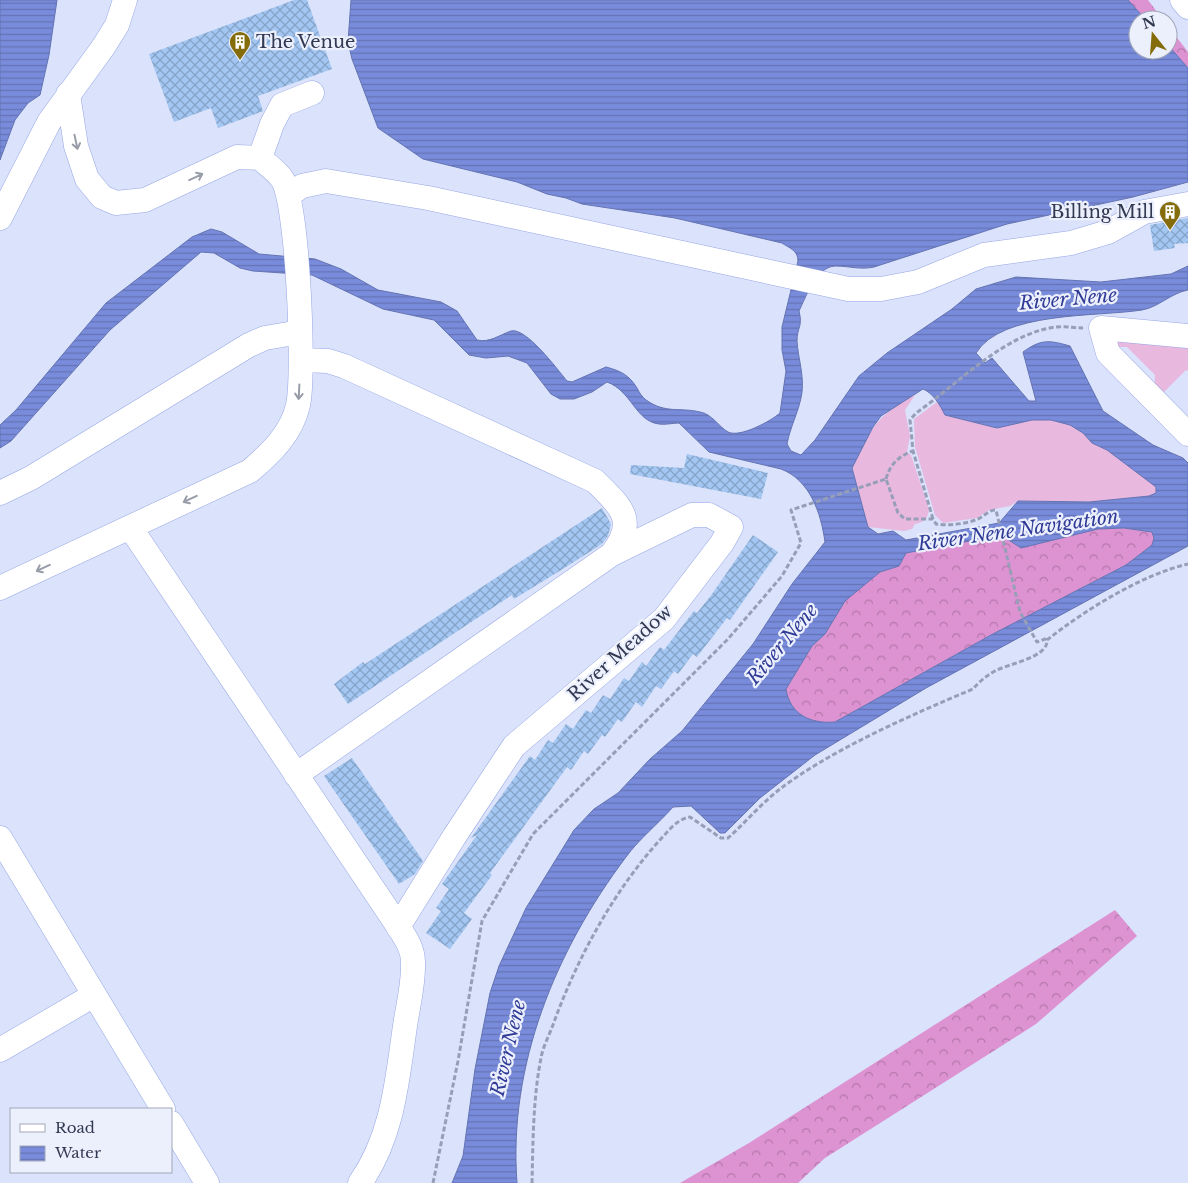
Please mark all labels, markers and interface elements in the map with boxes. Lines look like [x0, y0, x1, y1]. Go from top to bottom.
north arrow [1128, 10, 1178, 60]
text: N [1140, 12, 1158, 33]
building icon: The Venue [228, 30, 252, 61]
place label: The Venue [256, 31, 355, 53]
one-way arrow [72, 134, 81, 150]
one-way arrow [189, 172, 204, 182]
building icon: Billing Mill [1158, 200, 1182, 231]
place label: Billing Mill [1051, 201, 1154, 223]
water label: River Nene [1017, 283, 1118, 315]
one-way arrow [295, 384, 304, 400]
one-way arrow [183, 495, 198, 505]
water label: River Nene Navigation [915, 504, 1120, 556]
one-way arrow [35, 564, 50, 574]
water label: River Nene [741, 599, 823, 690]
street label: River Meadow [563, 600, 677, 706]
water label: River Nene [486, 997, 530, 1099]
legend [10, 1108, 172, 1173]
text: Road [55, 1118, 95, 1137]
text: Water [54, 1143, 102, 1162]

